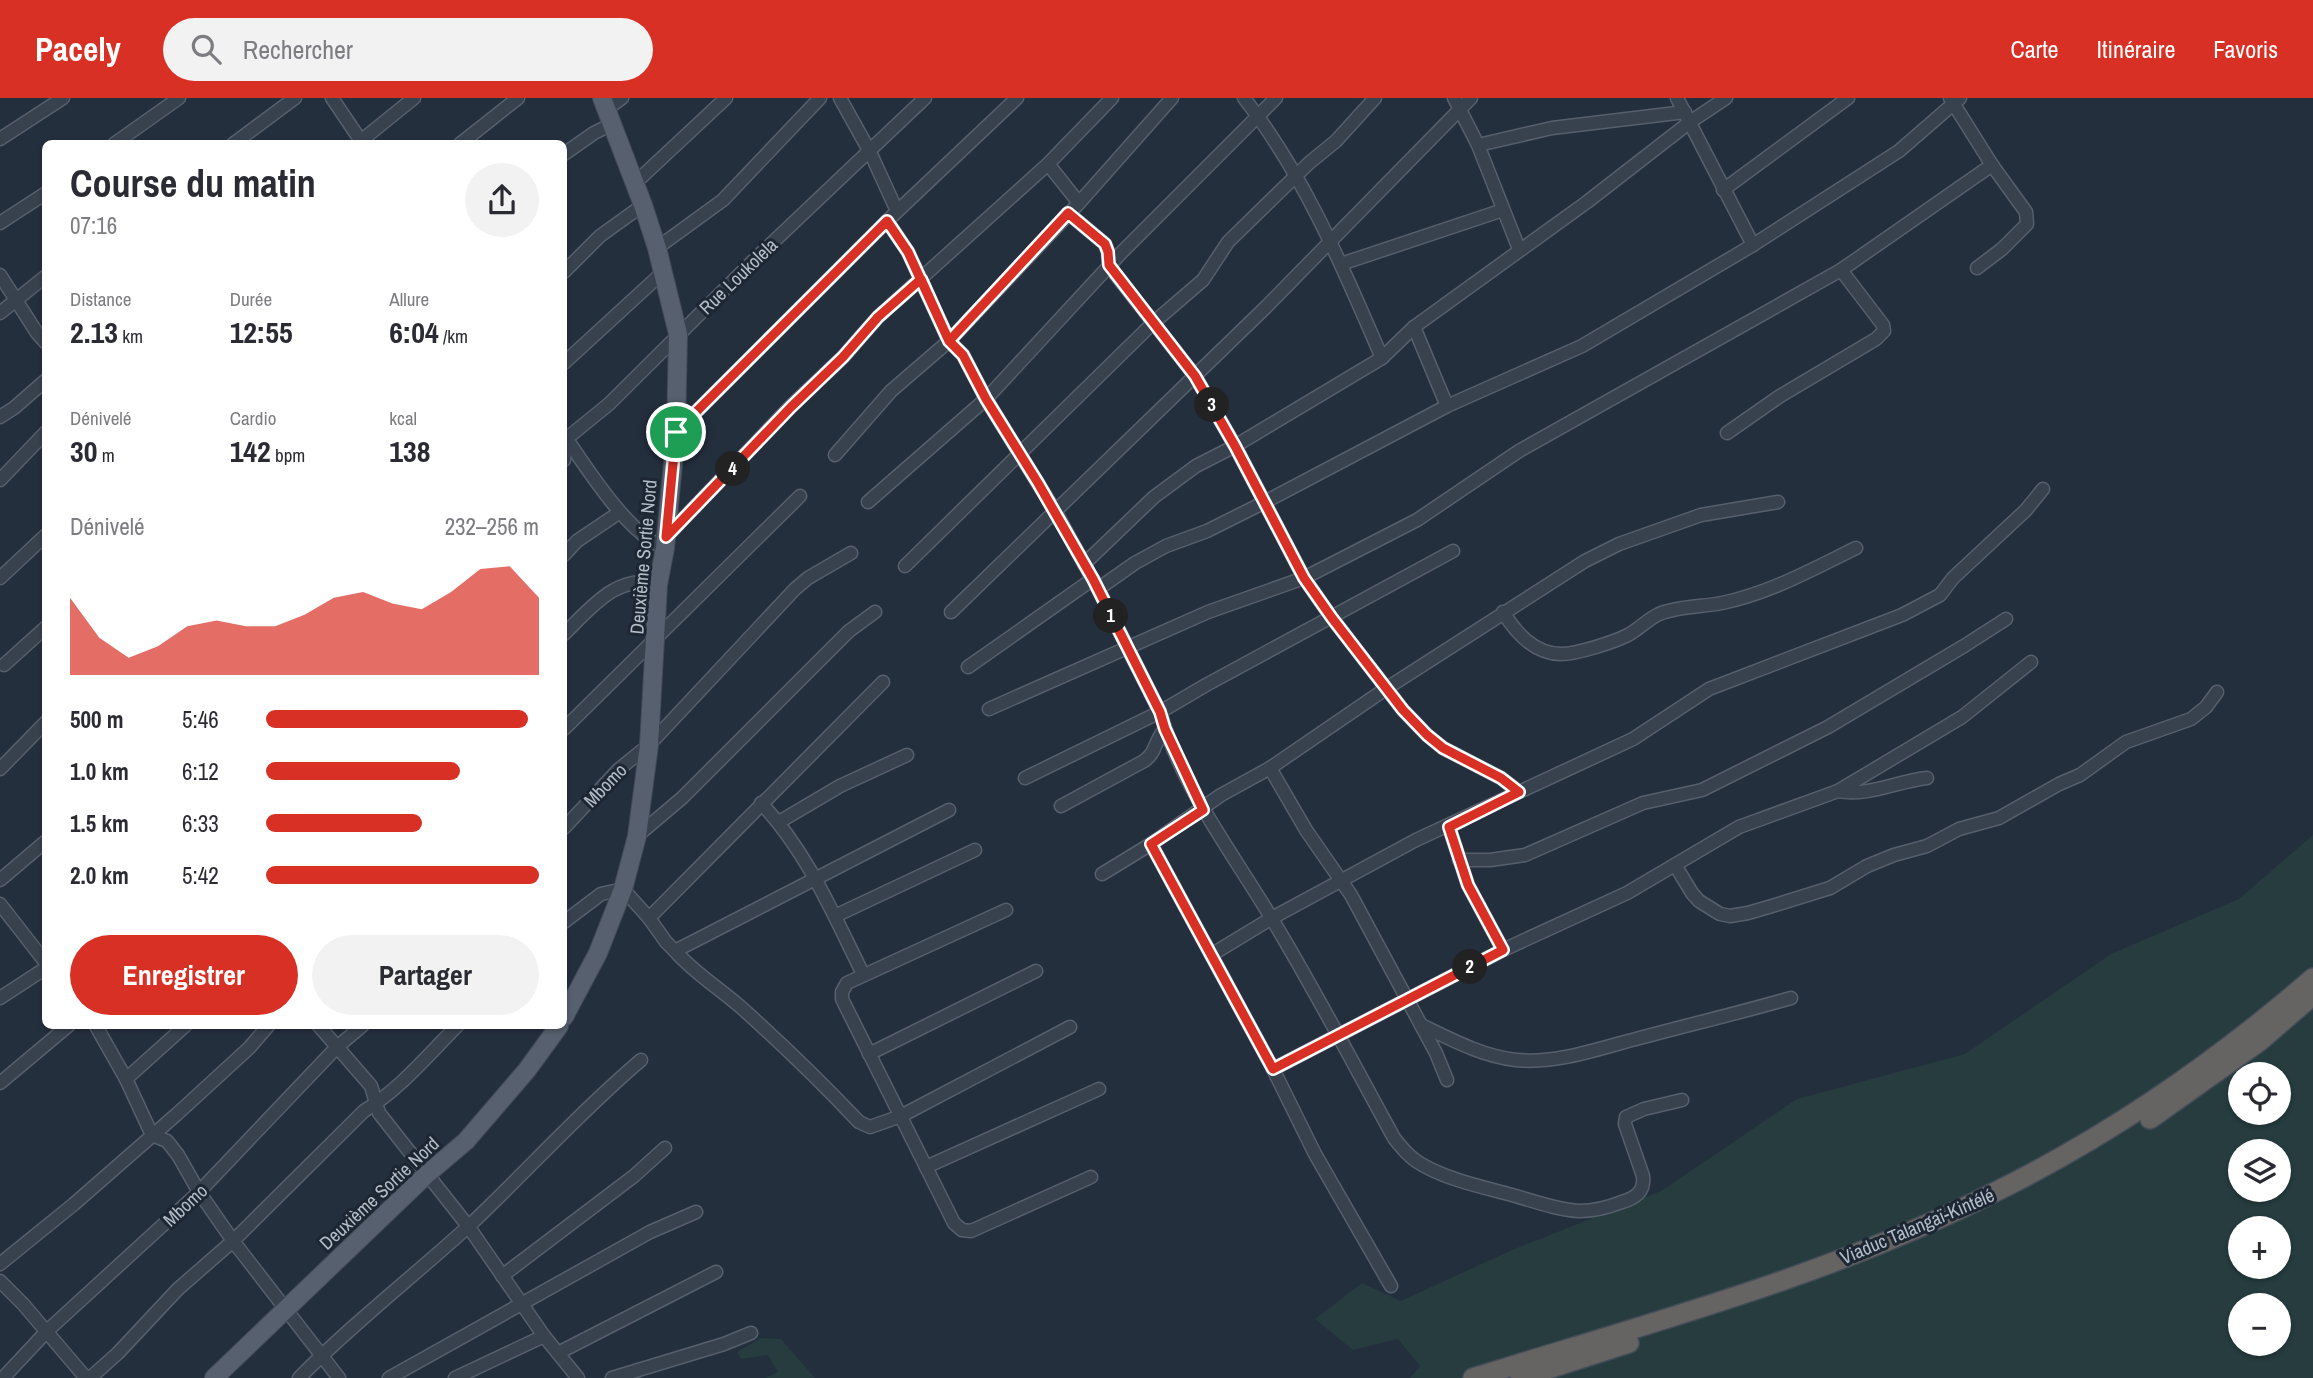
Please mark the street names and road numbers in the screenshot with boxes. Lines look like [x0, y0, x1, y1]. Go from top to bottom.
street label: Rue Loukolela [693, 232, 783, 320]
street label: Deuxième Sortie Nord [623, 479, 663, 635]
street label: Mbomo [578, 757, 632, 813]
street label: Deuxième Sortie Nord [313, 1131, 445, 1255]
street label: Mbomo [157, 1178, 213, 1232]
street label: Viaduc Talangaï-Kintélé [1836, 1182, 1998, 1270]

